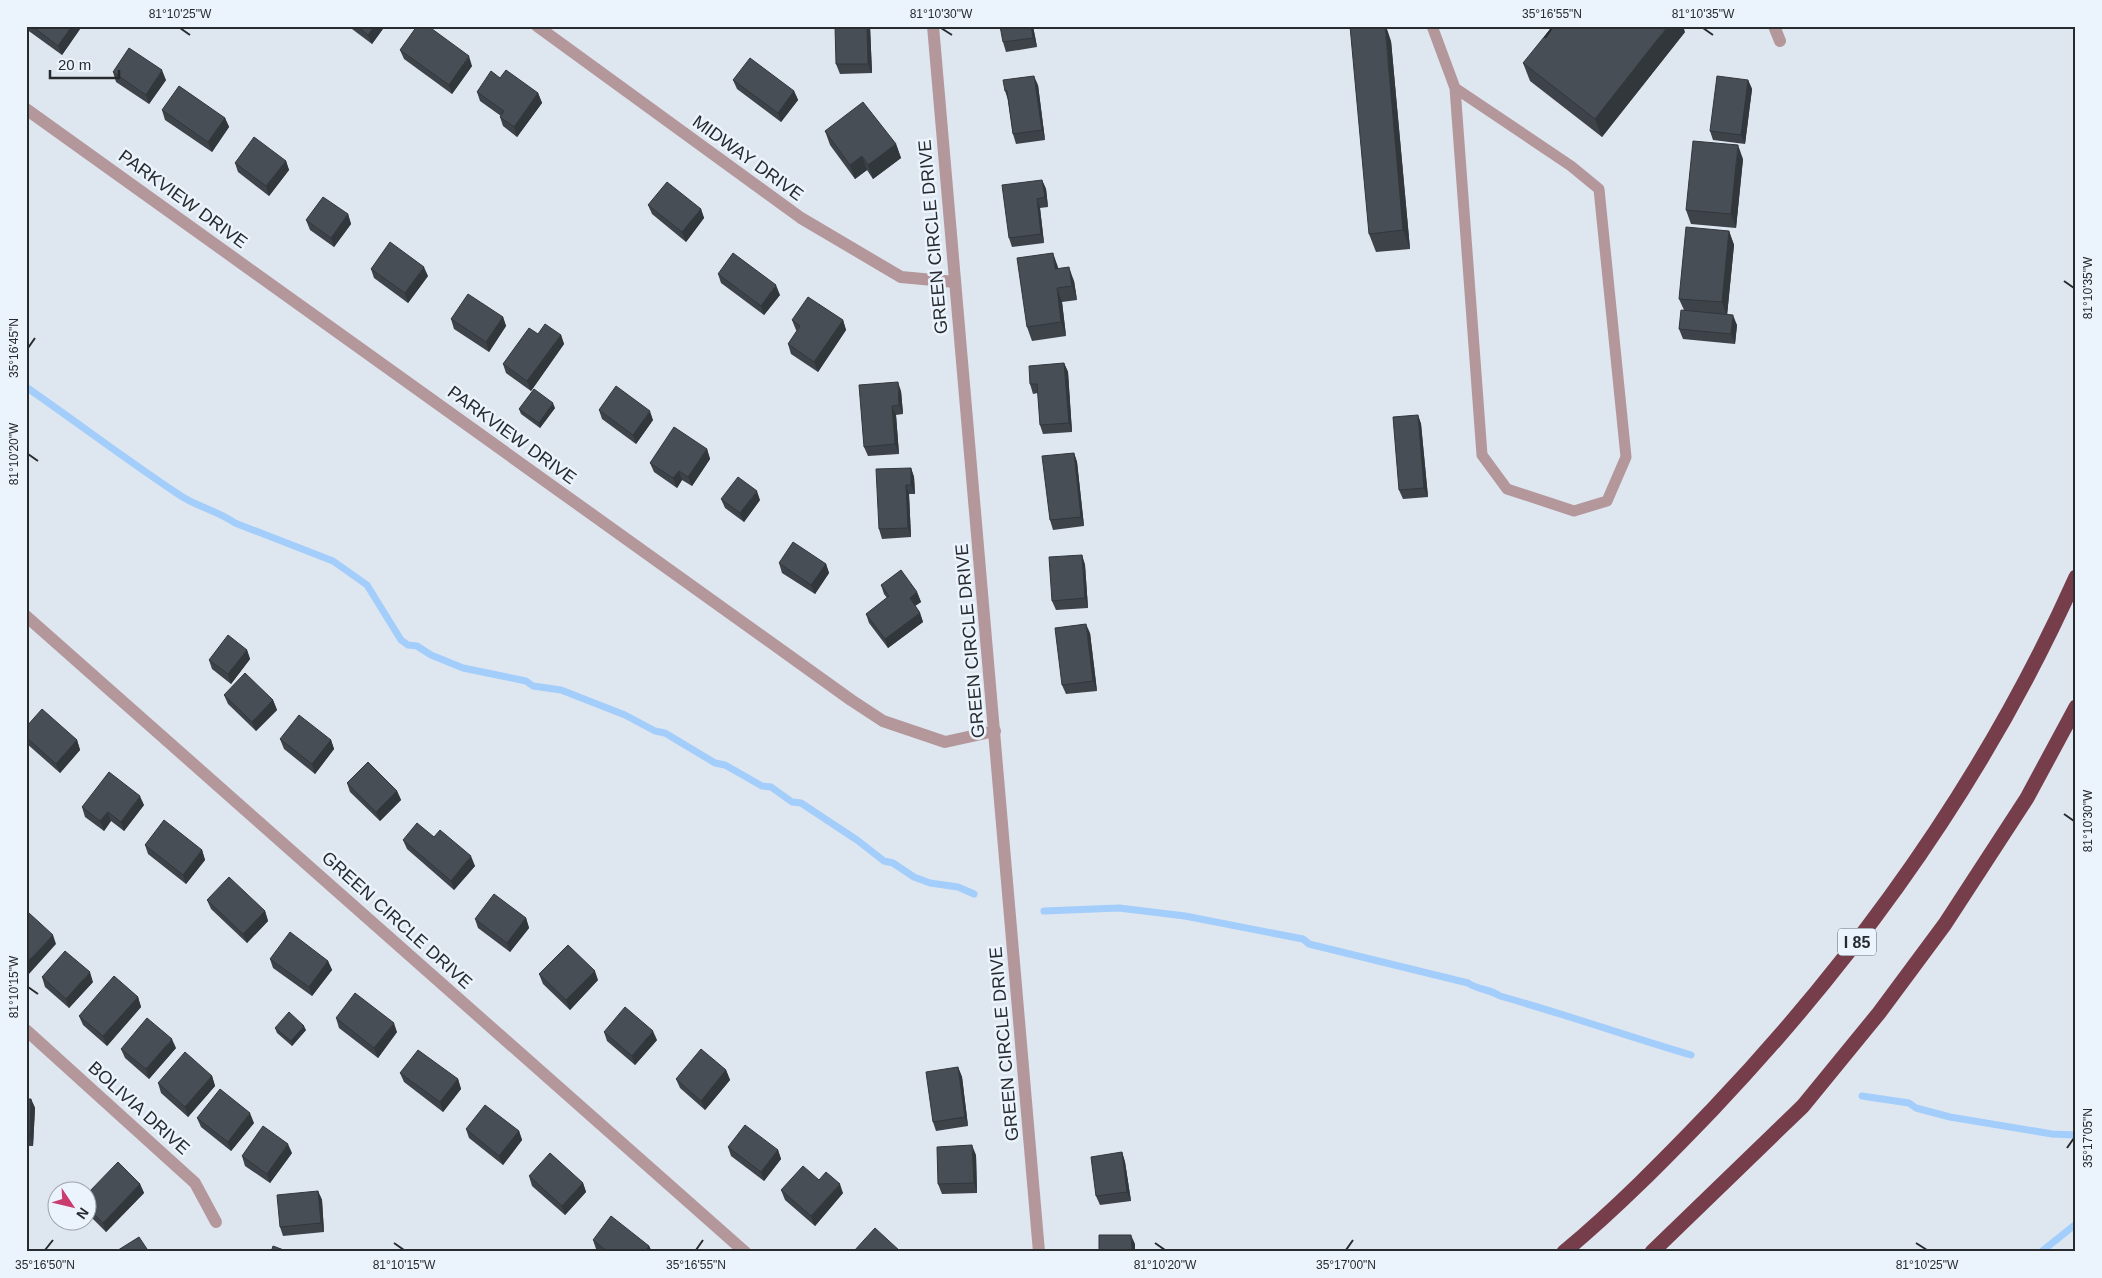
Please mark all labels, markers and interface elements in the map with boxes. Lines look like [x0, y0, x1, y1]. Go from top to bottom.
text: 81°10'25"W [149, 7, 212, 21]
text: 81°10'30"W [910, 7, 973, 21]
text: 35°16'55"N [1522, 7, 1582, 21]
text: 81°10'35"W [1672, 7, 1735, 21]
scale bar [50, 48, 119, 80]
text: 20 m [58, 56, 91, 73]
street label: MIDWAY DRIVE [689, 111, 807, 205]
street label: GREEN CIRCLE DRIVE [915, 139, 951, 335]
street label: PARKVIEW DRIVE [115, 146, 251, 252]
text: 81°10'35"W [2081, 256, 2095, 319]
text: 35°16'45"N [7, 318, 21, 378]
street label: PARKVIEW DRIVE [444, 382, 580, 488]
text: 81°10'20"W [7, 422, 21, 485]
street label: GREEN CIRCLE DRIVE [952, 543, 988, 739]
text: 81°10'30"W [2081, 789, 2095, 852]
street label: GREEN CIRCLE DRIVE [318, 847, 476, 993]
road number: I 85 [1838, 929, 1876, 956]
street label: GREEN CIRCLE DRIVE [986, 946, 1022, 1142]
text: 81°10'15"W [7, 955, 21, 1018]
street label: BOLIVIA DRIVE [84, 1057, 194, 1159]
text: 35°17'05"N [2081, 1108, 2095, 1168]
north arrow [48, 1180, 98, 1230]
text: N [73, 1205, 92, 1222]
text: 35°16'50"N [15, 1258, 75, 1272]
text: 81°10'15"W [373, 1258, 436, 1272]
text: 35°16'55"N [666, 1258, 726, 1272]
text: 81°10'20"W [1134, 1258, 1197, 1272]
text: 35°17'00"N [1316, 1258, 1376, 1272]
text: 81°10'25"W [1896, 1258, 1959, 1272]

